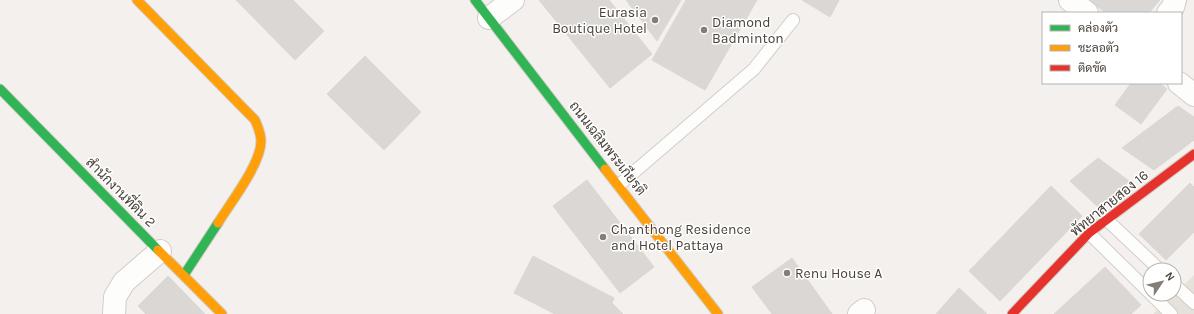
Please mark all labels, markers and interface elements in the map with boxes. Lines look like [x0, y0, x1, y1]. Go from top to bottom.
place label: Eurasia Boutique Hotel [552, 4, 647, 37]
legend [1042, 12, 1182, 84]
place label: Diamond Badminton [712, 14, 784, 47]
marker: Eurasia Boutique Hotel [650, 15, 660, 25]
text: คล่องตัว [1078, 21, 1118, 35]
marker: Diamond Badminton [699, 25, 709, 35]
text: ชะลอตัว [1078, 41, 1119, 55]
text: ติดขัด [1078, 61, 1107, 75]
street label: ถนนเฉลิมพระเกียรติ [565, 97, 651, 199]
street label: สำนักงานที่ดิน 2 [82, 151, 162, 231]
street label: พัทยาสายสอง 16 [1067, 167, 1152, 240]
place label: Chanthong Residence and Hotel Pattaya [611, 221, 751, 254]
marker: Chanthong Residence and Hotel Pattaya [598, 232, 608, 242]
north arrow [1142, 262, 1182, 302]
place label: Renu House A [795, 265, 882, 282]
marker: Renu House A [782, 268, 792, 278]
text: N [1162, 270, 1177, 284]

